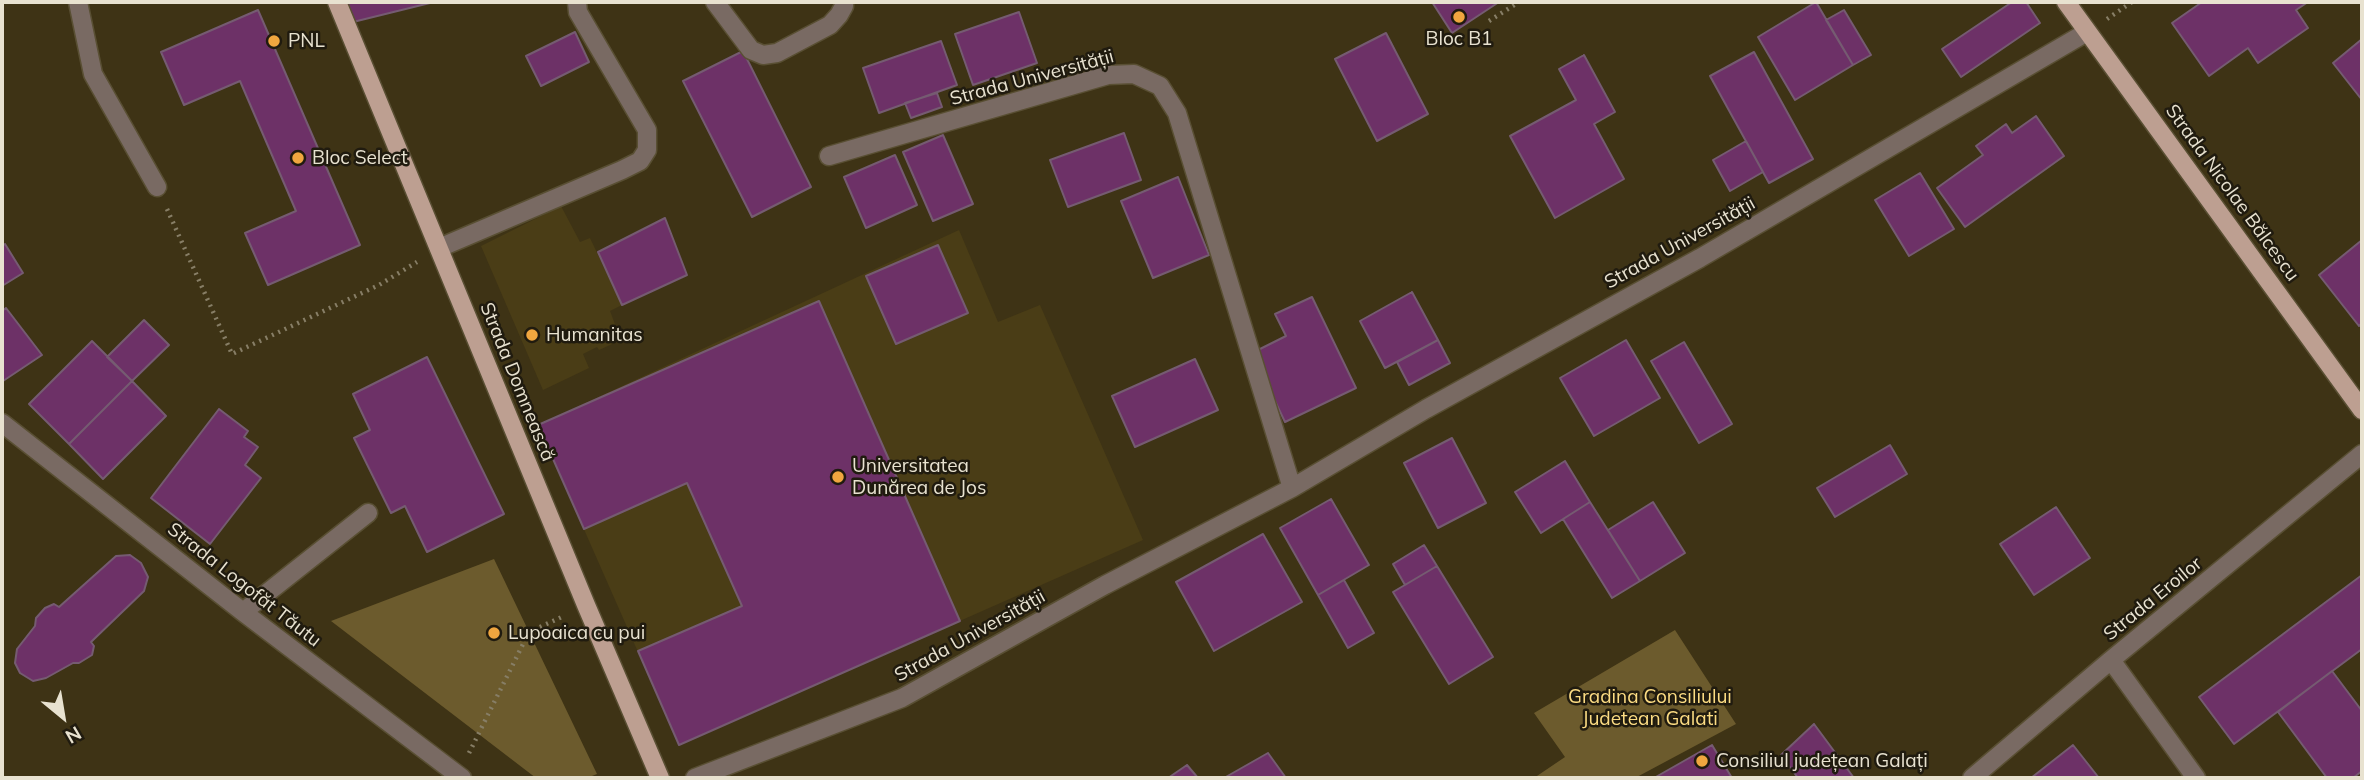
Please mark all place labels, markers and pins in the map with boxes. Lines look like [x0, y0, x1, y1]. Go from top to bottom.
marker: Bloc B1 [1451, 9, 1467, 25]
place label: Bloc B1 [1426, 28, 1492, 50]
place label: PNL [288, 30, 325, 52]
marker: PNL [266, 33, 282, 49]
place label: Bloc Select [312, 147, 408, 169]
marker: Bloc Select [290, 150, 306, 166]
place label: Humanitas [546, 324, 643, 346]
marker: Humanitas [524, 327, 540, 343]
place label: Universitatea Dunărea de Jos [852, 455, 986, 499]
marker: Universitatea Dunărea de Jos [830, 469, 846, 485]
place label: Lupoaica cu pui [508, 622, 645, 644]
marker: Lupoaica cu pui [486, 625, 502, 641]
place label: Consiliul județean Galați [1716, 750, 1928, 772]
marker: Consiliul județean Galați [1694, 753, 1710, 769]

